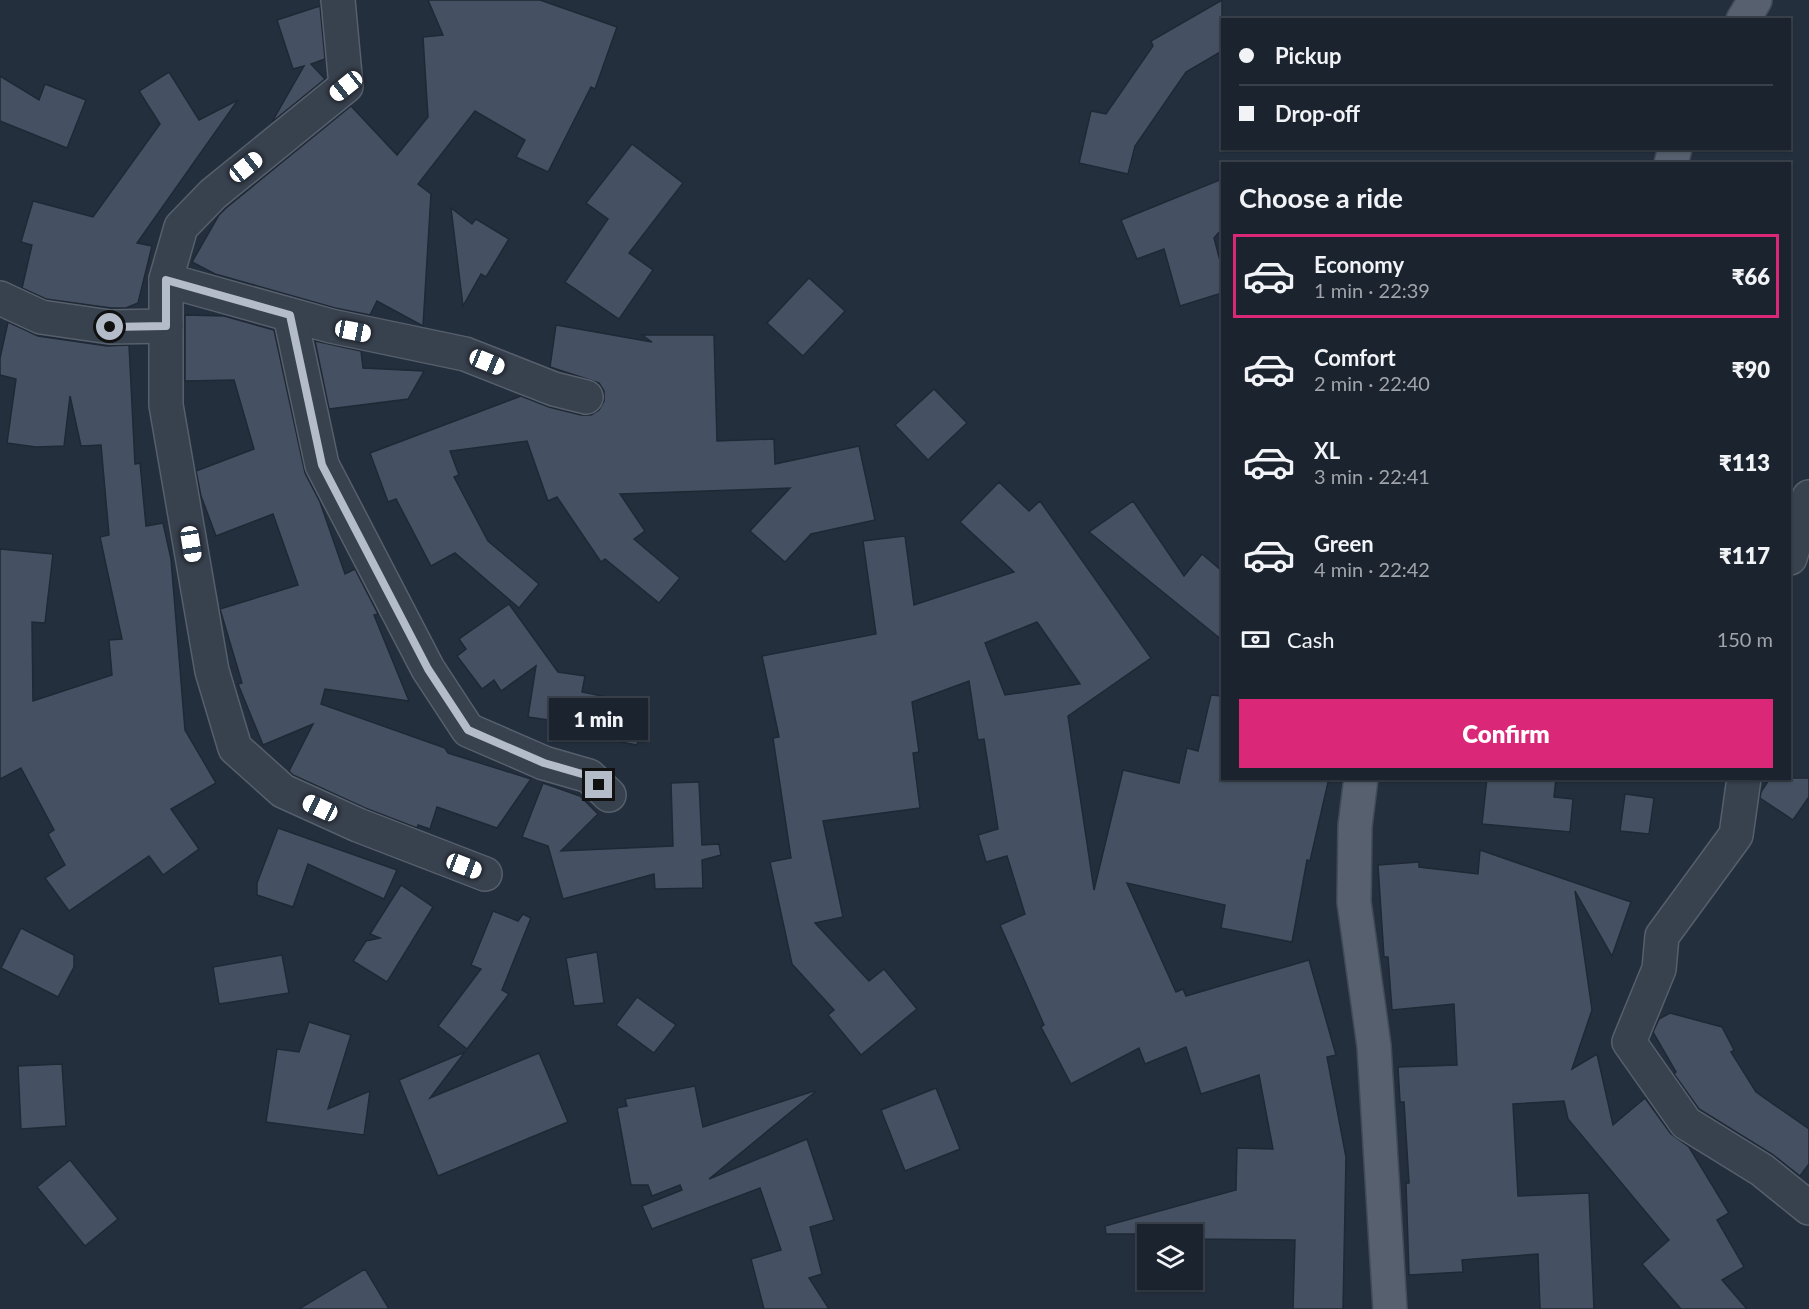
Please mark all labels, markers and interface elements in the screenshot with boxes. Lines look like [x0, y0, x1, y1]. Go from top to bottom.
text: Pickup [1275, 42, 1341, 69]
car [326, 68, 366, 104]
text: Drop-off [1275, 100, 1360, 127]
car [226, 149, 266, 185]
text: Choose a ride [1239, 181, 1403, 214]
icon: car [1242, 249, 1296, 303]
text: Economy [1314, 251, 1404, 278]
text: ₹66 [1732, 263, 1770, 290]
text: 1 min · 22:39 [1314, 278, 1430, 302]
route start [96, 313, 123, 340]
car [334, 319, 372, 343]
icon: car [1242, 342, 1296, 396]
text: Comfort [1314, 344, 1396, 371]
car [467, 347, 507, 377]
text: ₹90 [1732, 356, 1770, 383]
text: 2 min · 22:40 [1314, 371, 1430, 395]
icon: car [1242, 435, 1296, 489]
text: XL [1314, 437, 1340, 464]
text: ₹113 [1719, 449, 1770, 476]
text: 3 min · 22:41 [1314, 464, 1430, 488]
car [179, 525, 203, 563]
icon: car [1242, 528, 1296, 582]
text: Green [1314, 530, 1374, 557]
text: ₹117 [1719, 542, 1770, 569]
text: 4 min · 22:42 [1314, 557, 1430, 581]
icon: cash [1239, 623, 1272, 656]
text: Cash [1287, 626, 1334, 653]
text: 150 m [1717, 627, 1773, 651]
callout: 1 min [550, 698, 648, 740]
button: Confirm [1239, 699, 1773, 768]
text: 1 min [574, 707, 623, 731]
route end [585, 771, 612, 798]
car [300, 792, 340, 824]
car [444, 851, 484, 881]
map controls [1137, 1224, 1203, 1290]
button: layers [1137, 1224, 1203, 1290]

